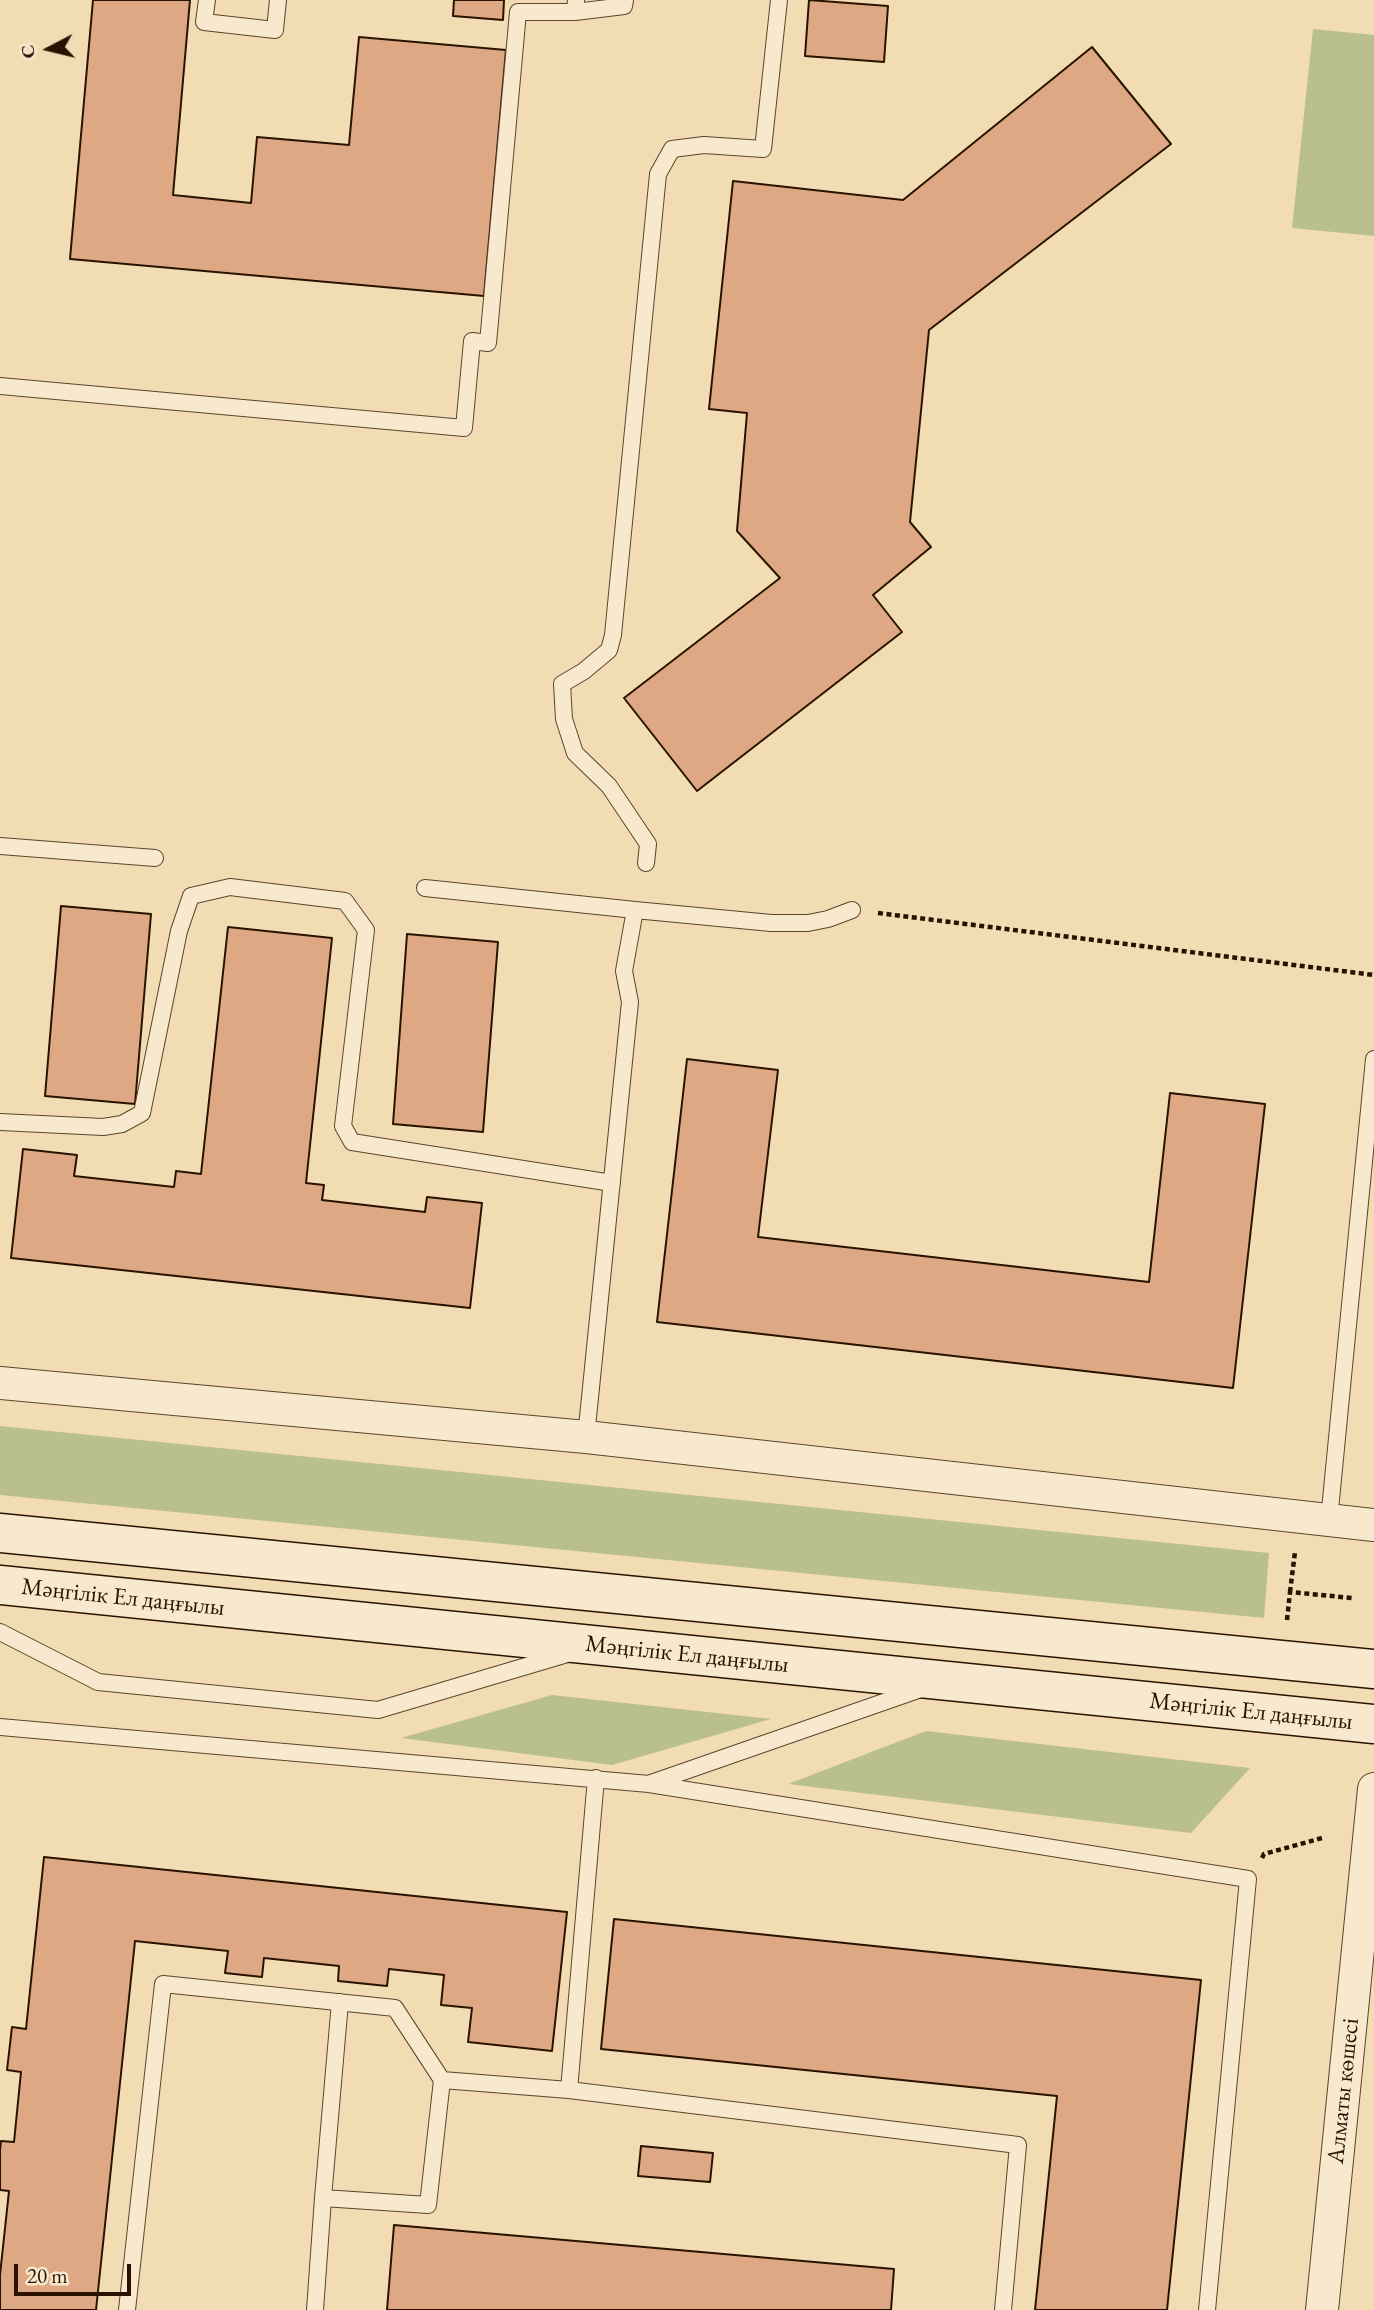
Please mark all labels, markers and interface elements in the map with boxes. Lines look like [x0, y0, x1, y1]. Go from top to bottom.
north arrow [14, 14, 84, 84]
text: С [14, 43, 41, 60]
street label: Мәңгілік Ел даңғылы [20, 1573, 226, 1623]
street label: Мәңгілік Ел даңғылы [584, 1630, 790, 1680]
street label: Мәңгілік Ел даңғылы [1148, 1687, 1354, 1737]
street label: Алматы көшесі [1322, 2017, 1366, 2165]
scale bar [18, 2250, 135, 2294]
text: 20 m [27, 2262, 68, 2289]

